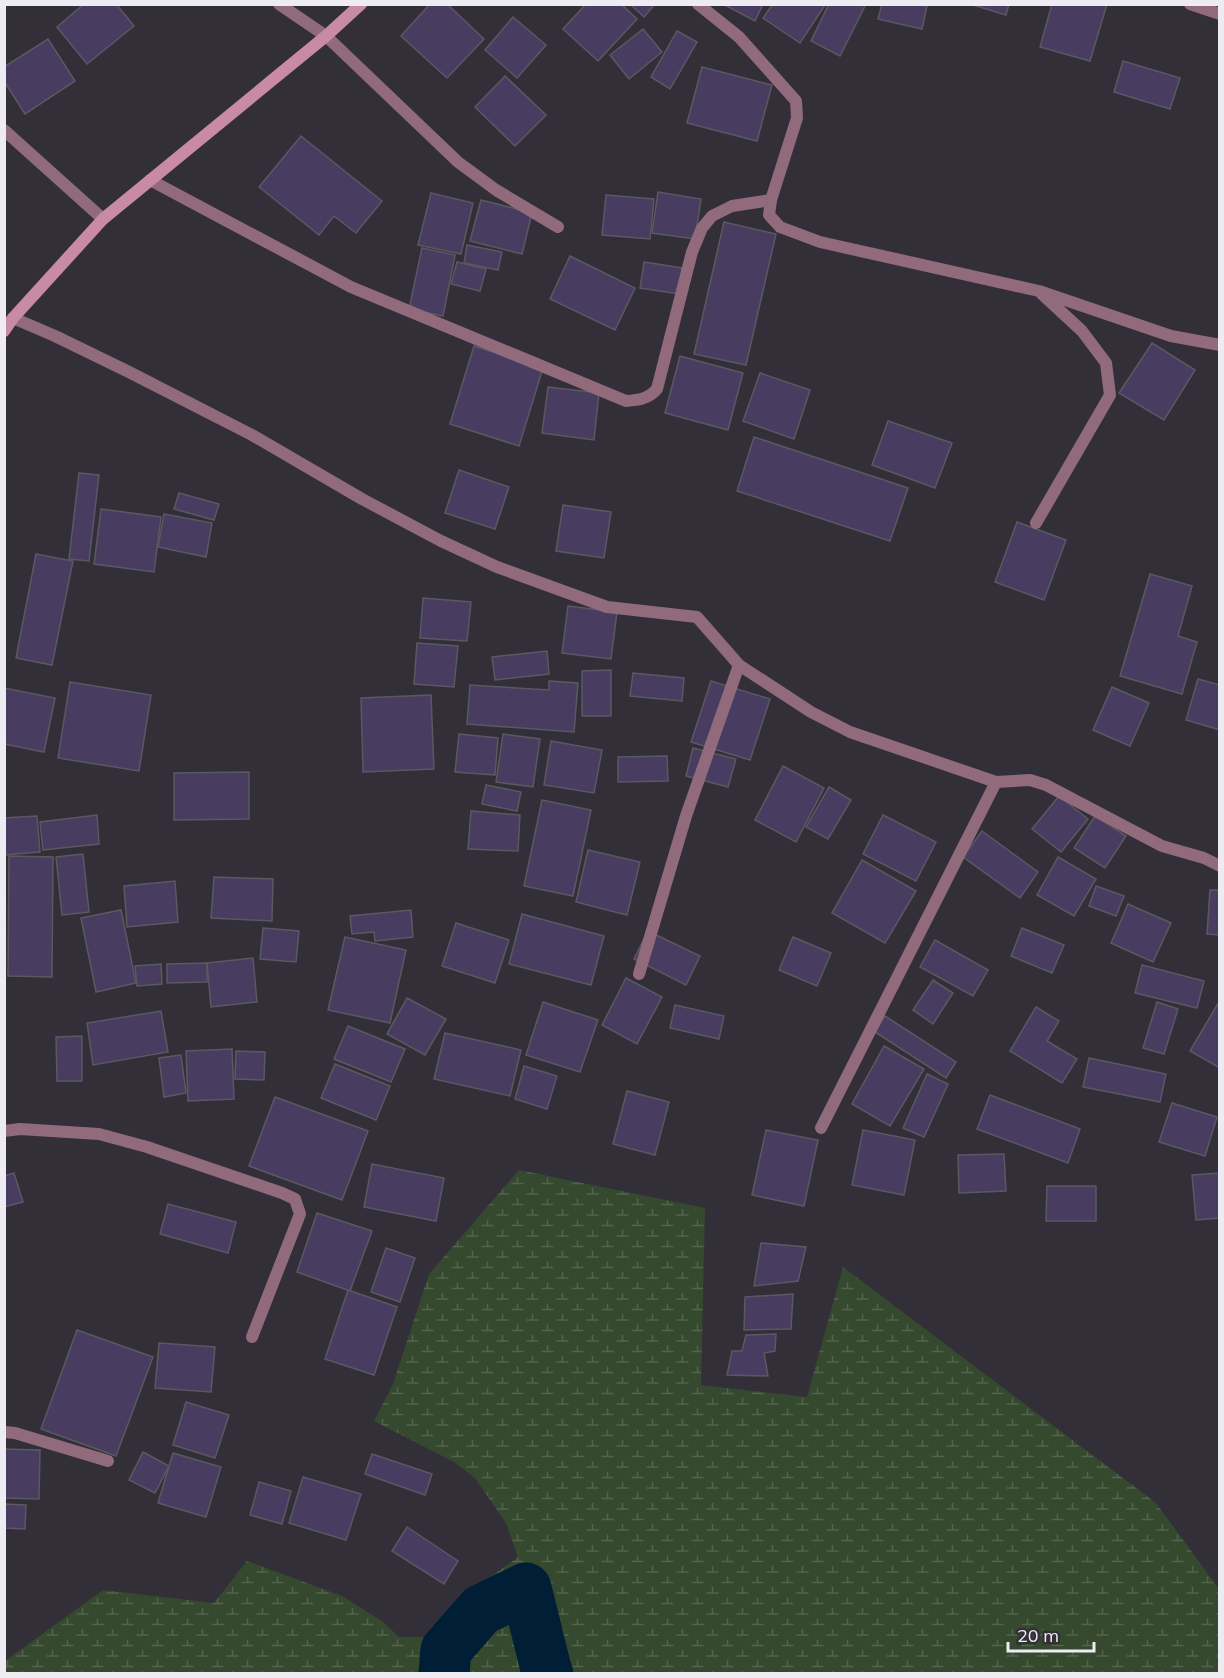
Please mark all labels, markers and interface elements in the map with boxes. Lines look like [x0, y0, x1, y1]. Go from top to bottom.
scale bar [1008, 1615, 1094, 1653]
text: 20 m [1017, 1624, 1059, 1647]

